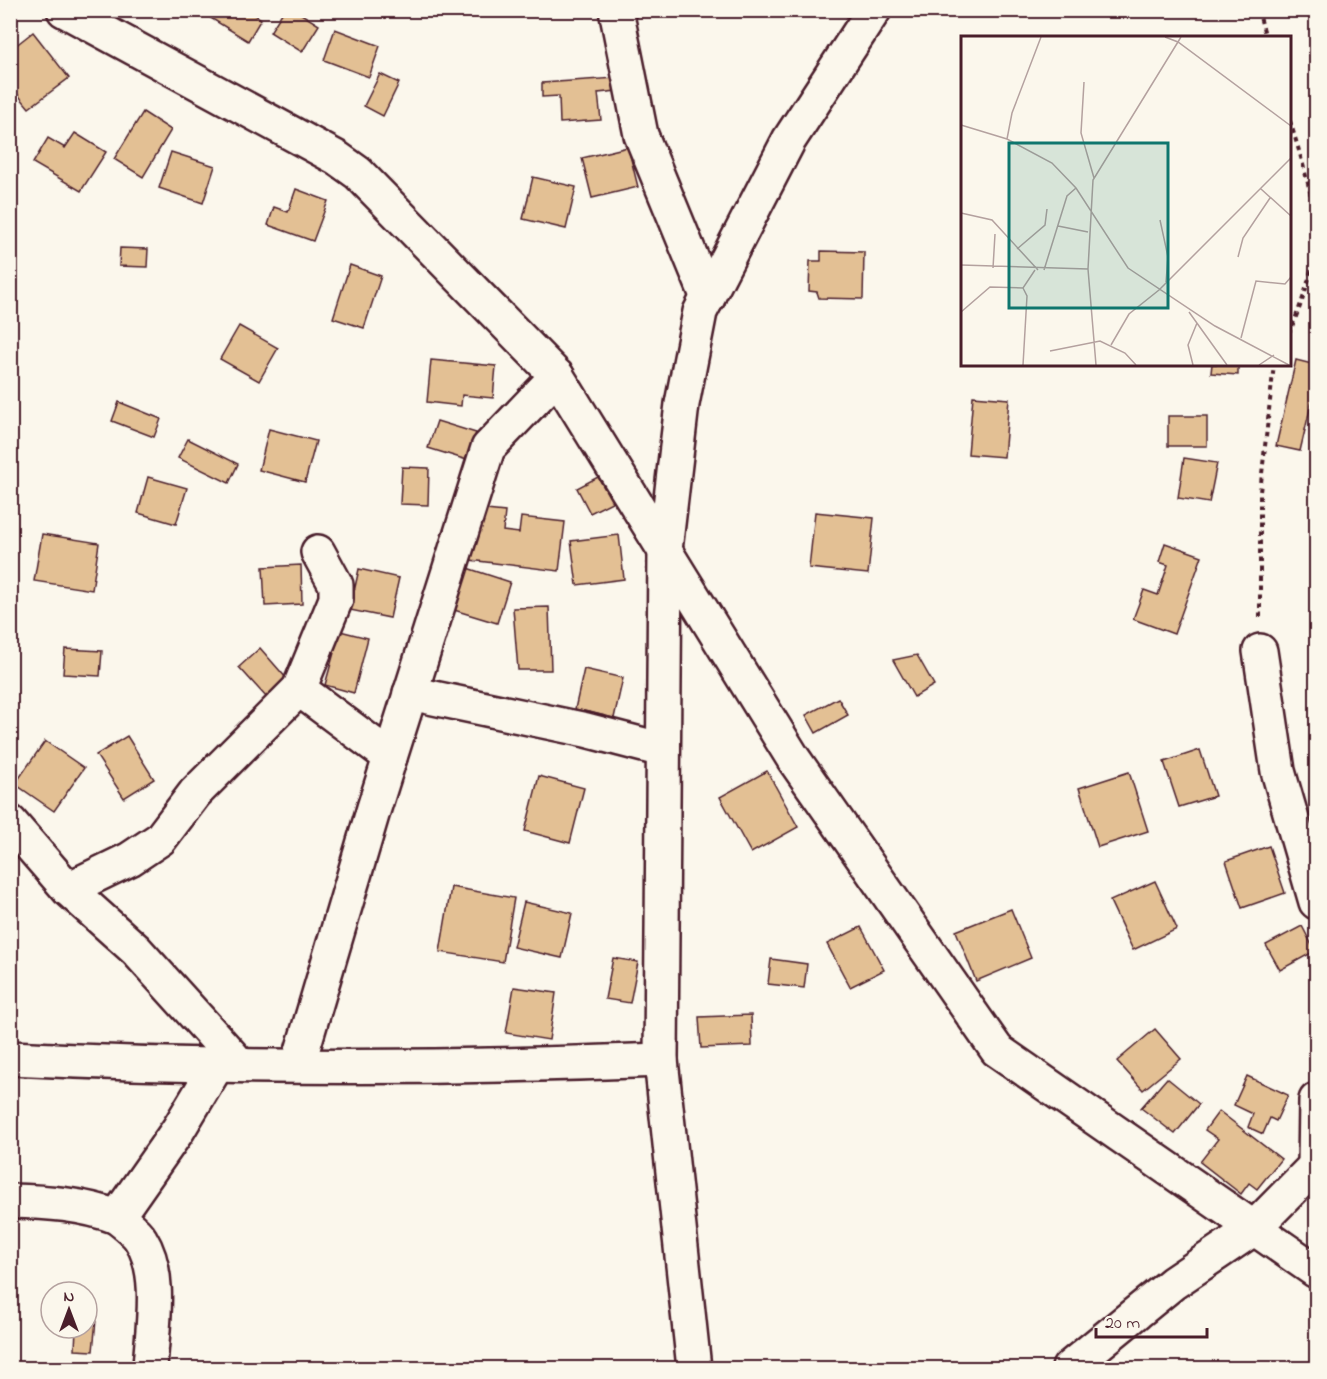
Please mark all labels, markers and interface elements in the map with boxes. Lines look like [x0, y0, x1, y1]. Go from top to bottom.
inset map [961, 36, 1291, 366]
north arrow [39, 1280, 99, 1340]
text: N [64, 1285, 75, 1309]
scale bar [1096, 1301, 1207, 1339]
text: 20 m [1105, 1311, 1140, 1337]

